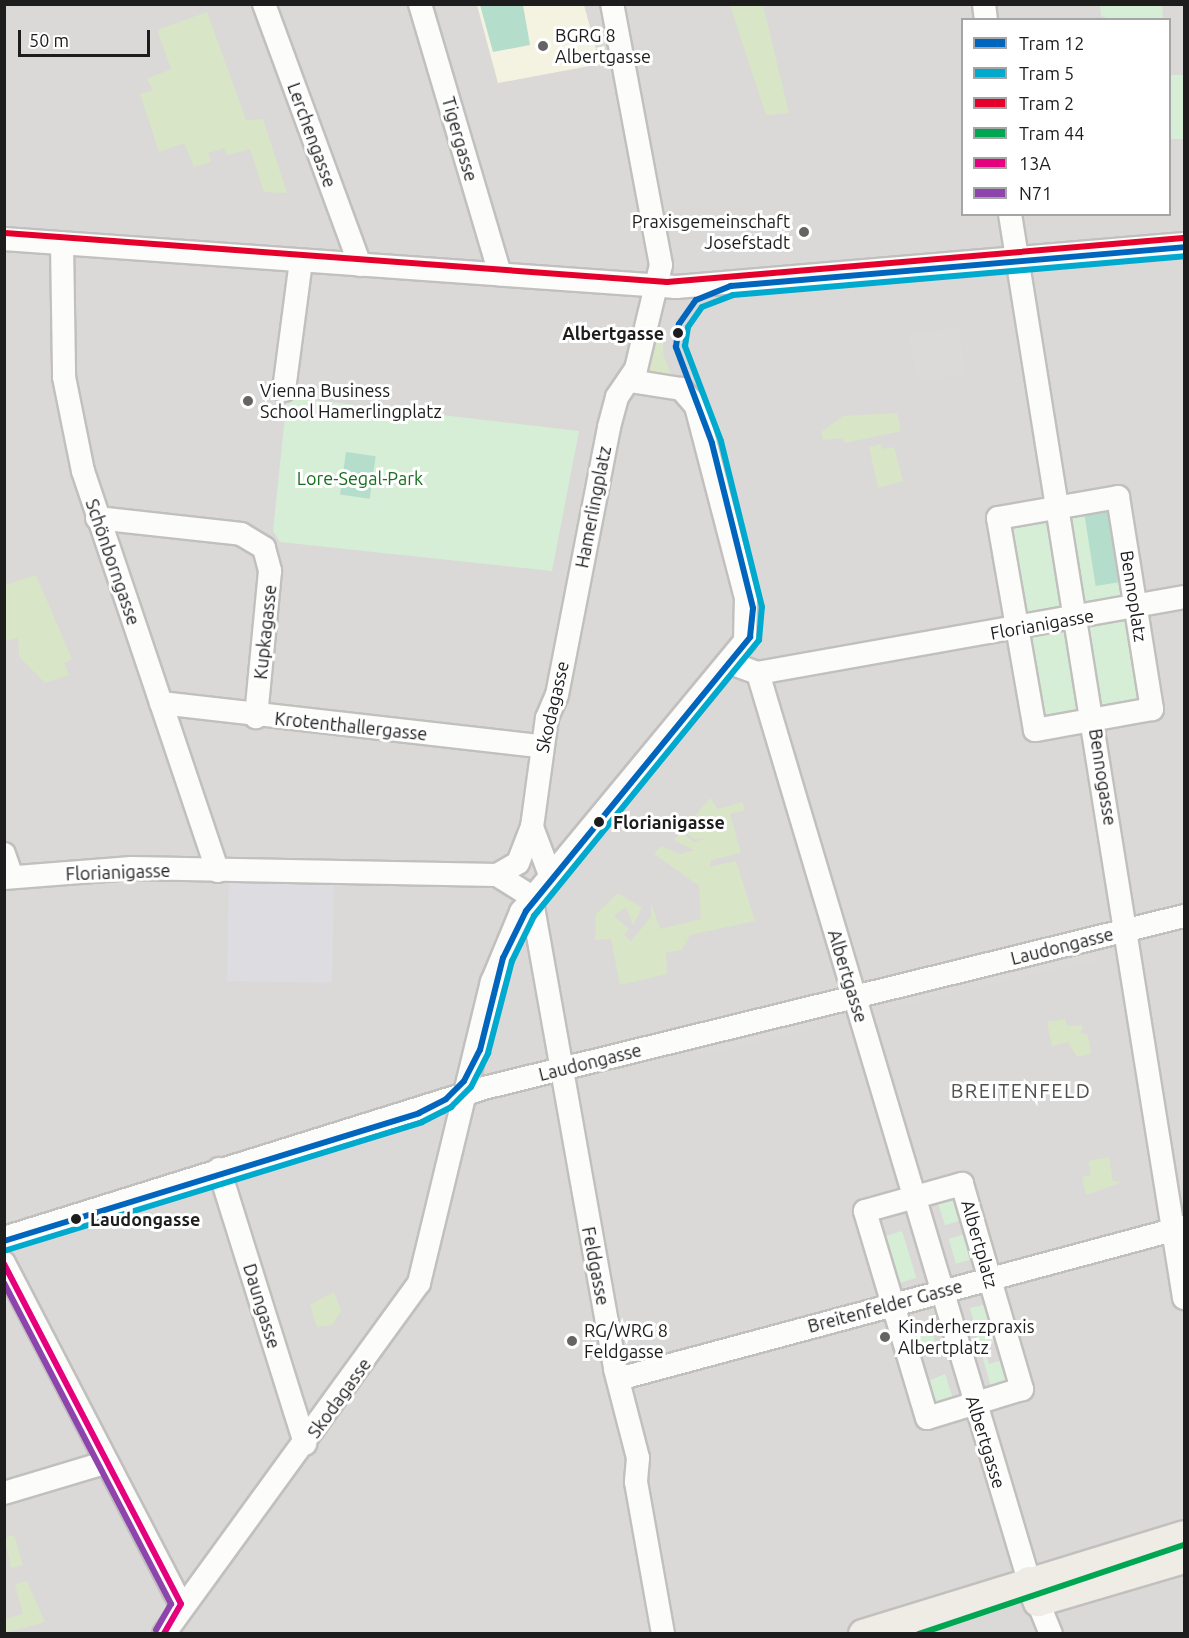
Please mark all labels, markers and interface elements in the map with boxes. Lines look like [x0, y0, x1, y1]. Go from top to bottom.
scale bar [21, 18, 153, 56]
legend [961, 18, 1171, 216]
place label: BGRG 8 Albertgasse [555, 25, 651, 68]
text: 50 m [29, 30, 69, 50]
text: Tram 12 [1019, 33, 1084, 53]
marker: BGRG 8 Albertgasse [536, 39, 550, 53]
text: Tram 5 [1019, 63, 1074, 83]
street label: Lerchengasse [283, 80, 341, 190]
text: Tram 2 [1019, 93, 1074, 113]
street label: Tigergasse [438, 94, 482, 184]
text: Tram 44 [1019, 123, 1084, 143]
text: 13A [1019, 153, 1051, 173]
text: N71 [1019, 183, 1052, 203]
place label: Praxisgemeinschaft Josefstadt [632, 211, 790, 254]
marker: Praxisgemeinschaft Josefstadt [795, 223, 813, 241]
place label: Albertgasse [562, 322, 664, 344]
marker: Albertgasse [669, 324, 687, 342]
place label: Vienna Business School Hamerlingplatz [260, 380, 442, 422]
marker: Vienna Business School Hamerlingplatz [241, 394, 255, 408]
street label: Hamerlingplatz [571, 444, 615, 570]
park label: Lore-Segal-Park [297, 467, 423, 489]
street label: Schönborngasse [81, 496, 145, 628]
street label: Bennoplatz [1116, 549, 1152, 643]
street label: Kupkagasse [249, 584, 281, 680]
street label: Florianigasse [988, 604, 1096, 644]
street label: Skodagasse [531, 659, 573, 755]
street label: Krotenthallergasse [274, 707, 428, 745]
street label: Bennogasse [1085, 727, 1121, 827]
place label: Florianigasse [613, 811, 725, 833]
marker: Florianigasse [590, 813, 608, 831]
street label: Florianigasse [65, 859, 171, 885]
street label: Laudongasse [1008, 923, 1116, 969]
street label: Albertgasse [824, 927, 872, 1025]
street label: Laudongasse [536, 1039, 644, 1085]
district label: BREITENFELD [951, 1078, 1091, 1102]
street label: Albertplatz [957, 1197, 1003, 1291]
place label: Laudongasse [90, 1208, 200, 1230]
marker: Laudongasse [67, 1210, 85, 1228]
street label: Feldgasse [578, 1225, 614, 1307]
street label: Daungasse [239, 1261, 285, 1351]
street label: Breitenfelder Gasse [805, 1275, 965, 1337]
place label: Kinderherzpraxis Albertplatz [898, 1316, 1034, 1358]
place label: RG/WRG 8 Feldgasse [584, 1320, 668, 1362]
marker: Kinderherzpraxis Albertplatz [876, 1328, 894, 1346]
marker: RG/WRG 8 Feldgasse [565, 1334, 579, 1348]
street label: Skodagasse [303, 1354, 375, 1442]
street label: Albertgasse [962, 1393, 1010, 1491]

